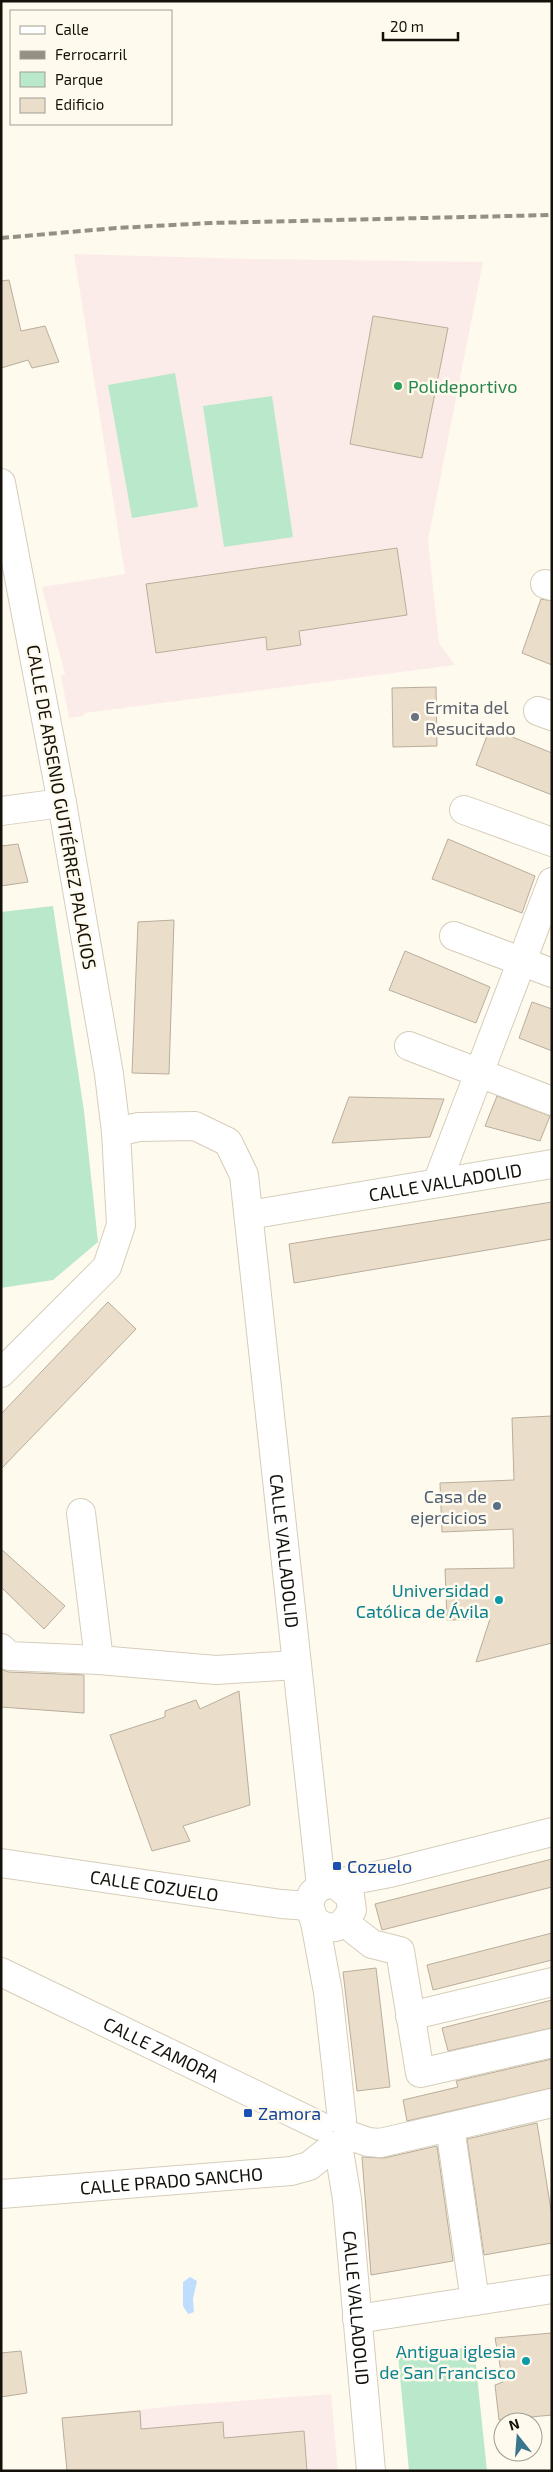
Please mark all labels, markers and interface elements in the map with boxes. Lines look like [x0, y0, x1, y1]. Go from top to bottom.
legend [10, 10, 172, 125]
scale bar [383, 10, 458, 42]
text: 20 m [390, 17, 424, 35]
text: Calle [55, 20, 89, 38]
text: Ferrocarril [55, 45, 128, 63]
text: Parque [55, 70, 103, 88]
text: Edificio [55, 95, 104, 113]
place label: Polideportivo [408, 375, 517, 397]
marker: Polideportivo [392, 380, 404, 392]
street label: CALLE DE ARSENIO GUTIÉRREZ PALACIOS [23, 643, 101, 971]
place label: Ermita del Resucitado [425, 696, 516, 739]
marker: Ermita del Resucitado [409, 711, 421, 723]
street label: CALLE VALLADOLID [367, 1158, 523, 1206]
street label: CALLE VALLADOLID [265, 1473, 304, 1629]
place label: Casa de ejercicios [410, 1485, 487, 1528]
marker: Casa de ejercicios [491, 1500, 503, 1512]
place label: Universidad Católica de Ávila [356, 1579, 489, 1622]
marker: Universidad Católica de Ávila [493, 1594, 505, 1606]
place label: Cozuelo [347, 1855, 412, 1877]
marker: Cozuelo [331, 1860, 343, 1872]
street label: CALLE COZUELO [89, 1865, 220, 1906]
street label: CALLE ZAMORA [100, 2012, 223, 2087]
place label: Zamora [258, 2102, 321, 2124]
marker: Zamora [242, 2107, 254, 2119]
street label: CALLE PRADO SANCHO [79, 2162, 264, 2199]
street label: CALLE VALLADOLID [339, 2230, 374, 2386]
place label: Antigua iglesia de San Francisco [379, 2340, 516, 2383]
marker: Antigua iglesia de San Francisco [520, 2355, 532, 2367]
north arrow [493, 2412, 543, 2462]
text: N [507, 2414, 521, 2434]

